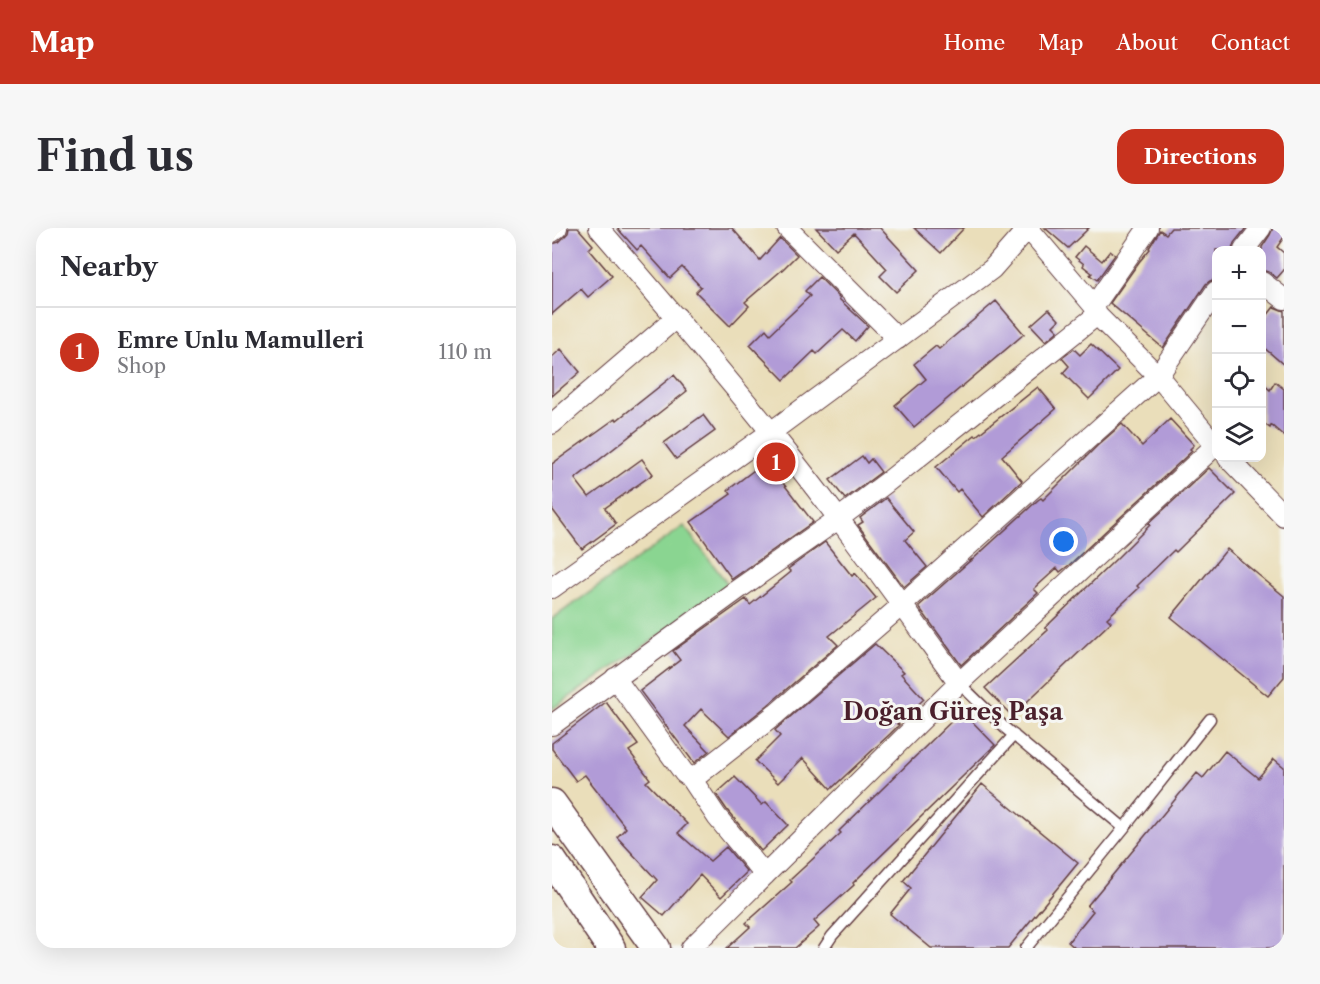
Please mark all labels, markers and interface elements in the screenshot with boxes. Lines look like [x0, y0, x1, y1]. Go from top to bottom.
text: Map [30, 25, 94, 59]
text: Home [944, 30, 1005, 55]
text: Map [1038, 30, 1083, 55]
text: About [1116, 30, 1178, 55]
text: Contact [1211, 30, 1290, 55]
button: Directions [1117, 129, 1284, 184]
text: Find us [36, 130, 194, 182]
map controls [1212, 246, 1266, 462]
button: + [1212, 246, 1266, 300]
text: Nearby [60, 251, 158, 283]
button: − [1212, 300, 1266, 354]
text: Emre Unlu Mamulleri [117, 327, 364, 354]
text: 1 [75, 340, 84, 364]
text: 110 m [439, 340, 492, 364]
text: Shop [117, 354, 166, 378]
button: locate [1212, 354, 1266, 408]
button: layers [1212, 408, 1266, 462]
pin: 1 [756, 440, 796, 484]
your location [1049, 527, 1078, 556]
district label: Doğan Güreş Paşa [843, 697, 1064, 726]

